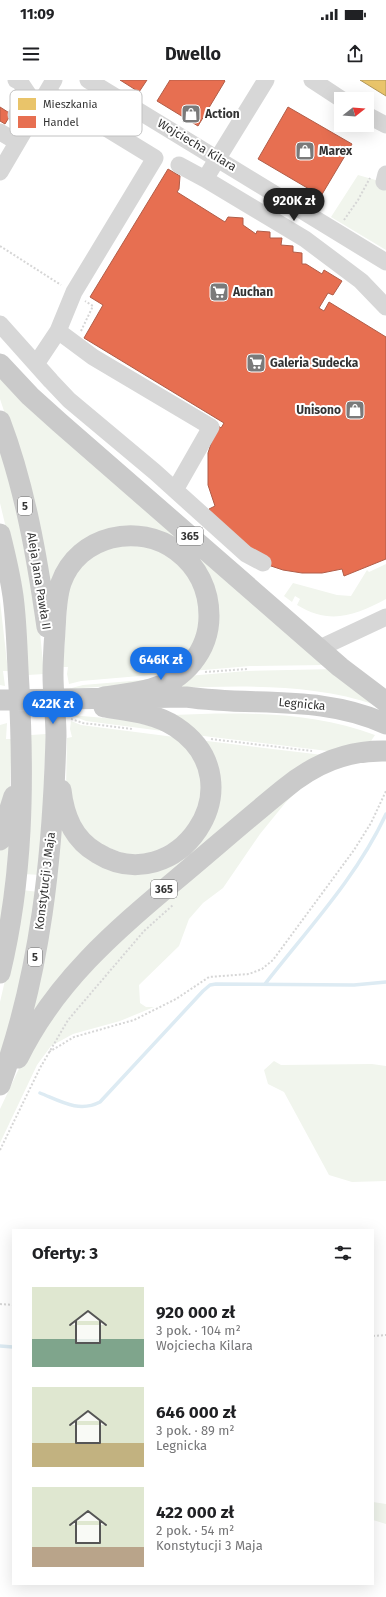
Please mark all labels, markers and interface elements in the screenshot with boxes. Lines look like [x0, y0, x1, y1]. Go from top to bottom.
text: 11:09 [20, 5, 54, 23]
icon: menu [20, 43, 42, 65]
text: Dwello [165, 43, 221, 65]
icon: share [344, 43, 366, 65]
legend [10, 90, 142, 136]
north arrow [334, 92, 374, 132]
map controls [334, 92, 374, 132]
text: Mieszkania [43, 98, 98, 111]
shop icon: Action [180, 103, 202, 125]
place label: Action [204, 107, 240, 121]
text: Handel [43, 116, 79, 129]
street label: Wojciecha Kilara [155, 116, 239, 174]
shop icon: Marex [294, 140, 316, 162]
place label: Marex [319, 144, 353, 158]
pin: 920K zł [257, 188, 331, 222]
text: 920K zł [272, 193, 316, 208]
supermarket icon: Auchan [208, 281, 230, 303]
place label: Auchan [232, 285, 273, 299]
supermarket icon: Galeria Sudecka [245, 352, 267, 374]
place label: Galeria Sudecka [270, 356, 359, 370]
shop icon: Unisono [344, 399, 366, 421]
place label: Unisono [296, 403, 341, 417]
road number: 5 [18, 497, 32, 515]
road number: 365 [177, 527, 203, 545]
street label: Aleja Jana Pawła II [24, 531, 54, 631]
pin: 646K zł [124, 647, 198, 681]
text: 646K zł [139, 652, 183, 667]
pin: 422K zł [16, 691, 90, 725]
street label: Legnicka [278, 695, 326, 713]
text: 422K zł [32, 696, 74, 711]
street label: Konstytucji 3 Maja [32, 831, 58, 931]
road number: 365 [151, 880, 177, 898]
road number: 5 [28, 948, 42, 966]
icon: filters [332, 1242, 354, 1264]
text: Oferty: 3 [32, 1243, 98, 1264]
text: 920 000 zł [156, 1302, 235, 1323]
icon: home [64, 1303, 112, 1351]
text: 3 pok. · 104 m² [156, 1323, 241, 1338]
text: Wojciecha Kilara [156, 1338, 253, 1353]
text: 646 000 zł [156, 1402, 236, 1423]
icon: home [64, 1403, 112, 1451]
text: 3 pok. · 89 m² [156, 1423, 235, 1438]
text: Legnicka [156, 1438, 207, 1453]
text: 422 000 zł [156, 1502, 234, 1523]
icon: home [64, 1503, 112, 1551]
text: 2 pok. · 54 m² [156, 1523, 234, 1538]
text: Konstytucji 3 Maja [156, 1538, 263, 1553]

